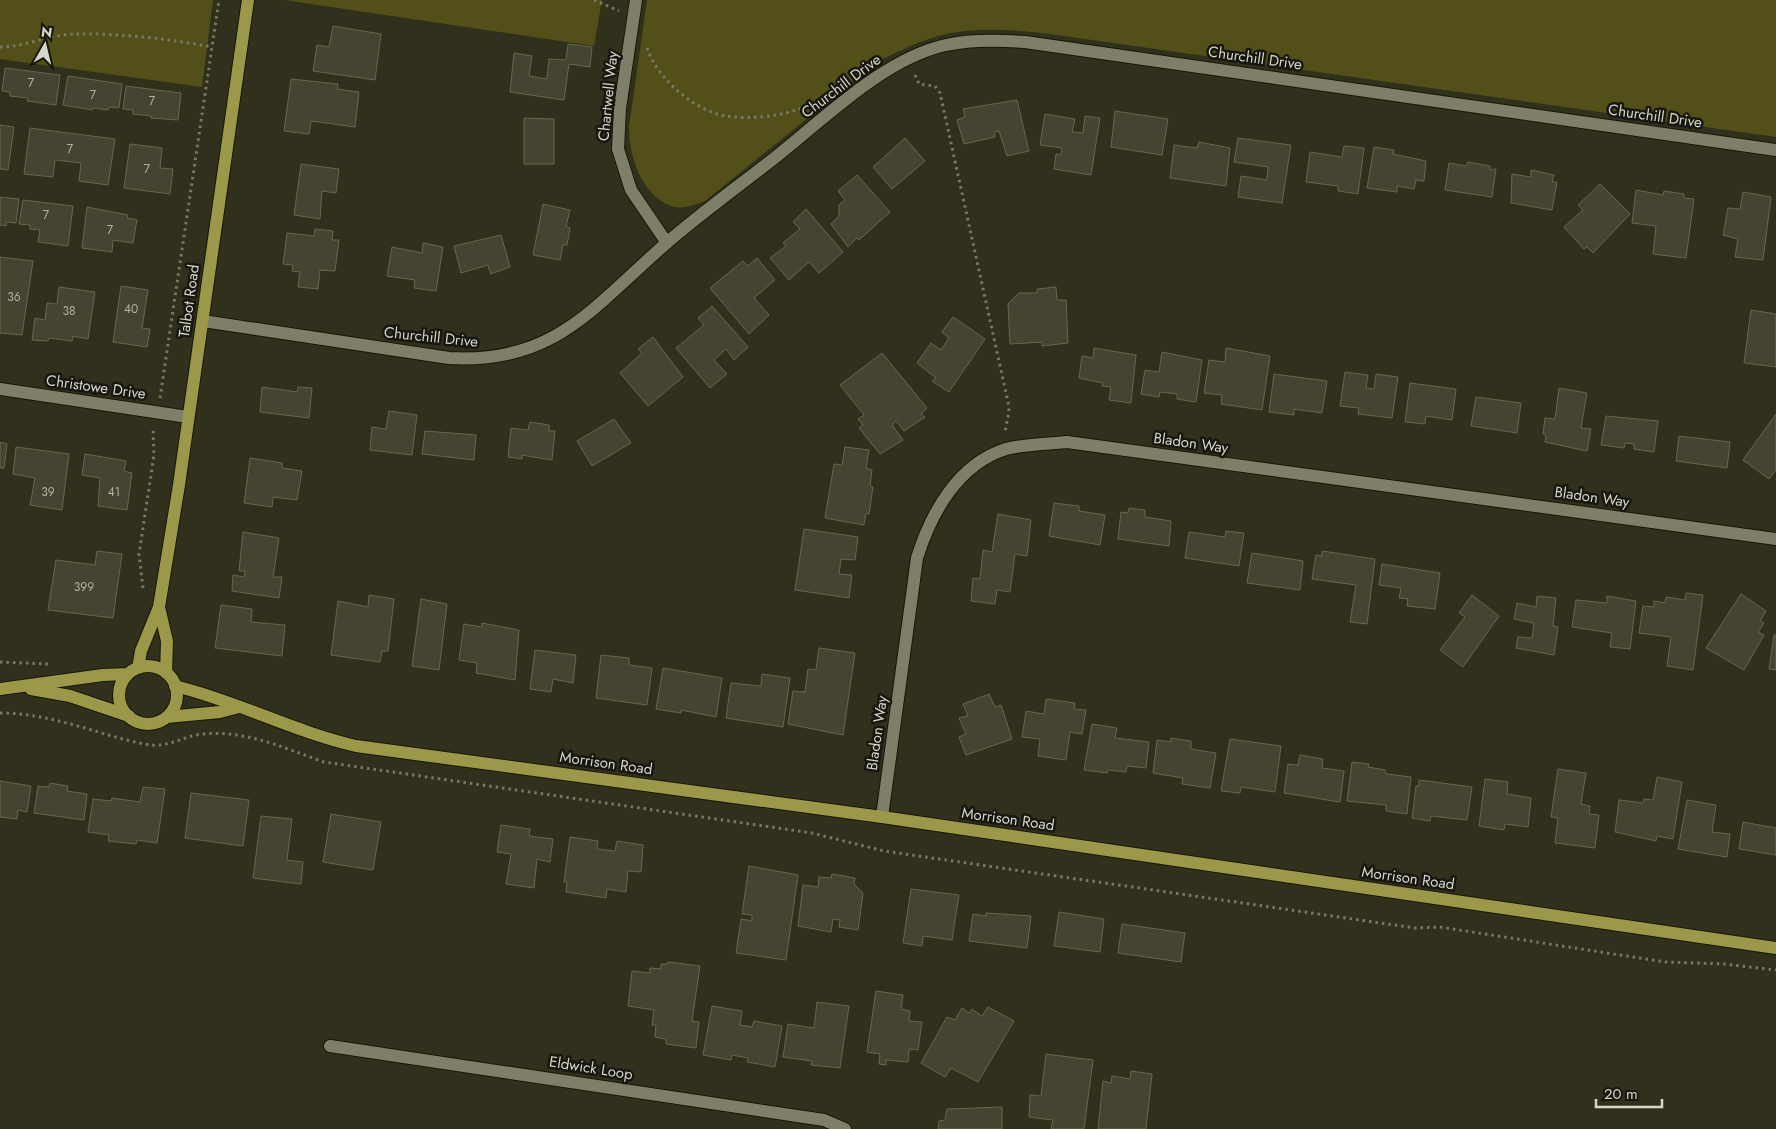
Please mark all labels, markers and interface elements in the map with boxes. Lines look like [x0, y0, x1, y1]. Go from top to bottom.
north arrow [20, 20, 70, 70]
text: N [40, 21, 54, 43]
street label: Churchill Drive [1207, 41, 1304, 76]
street label: Churchill Drive [797, 49, 886, 123]
street label: Chartwell Way [592, 50, 624, 142]
house number: 7 [28, 74, 35, 92]
house number: 7 [90, 86, 97, 104]
house number: 7 [149, 92, 156, 110]
street label: Churchill Drive [1607, 99, 1704, 134]
house number: 7 [67, 140, 74, 158]
house number: 7 [144, 160, 151, 178]
house number: 7 [43, 206, 50, 224]
house number: 7 [107, 221, 114, 239]
street label: Talbot Road [173, 263, 205, 339]
house number: 36 [7, 288, 21, 306]
house number: 40 [124, 300, 138, 318]
house number: 38 [62, 302, 76, 320]
street label: Churchill Drive [383, 321, 479, 353]
street label: Christowe Drive [45, 369, 147, 405]
street label: Bladon Way [1152, 427, 1230, 459]
street label: Bladon Way [1553, 481, 1631, 513]
house number: 39 [41, 483, 55, 501]
house number: 41 [108, 483, 120, 501]
house number: 399 [74, 578, 94, 596]
street label: Bladon Way [861, 694, 893, 772]
street label: Morrison Road [558, 746, 654, 780]
street label: Morrison Road [960, 802, 1056, 836]
street label: Morrison Road [1360, 861, 1456, 895]
street label: Eldwick Loop [548, 1051, 635, 1086]
scale bar [1596, 1076, 1662, 1108]
text: 20 m [1604, 1083, 1638, 1105]

